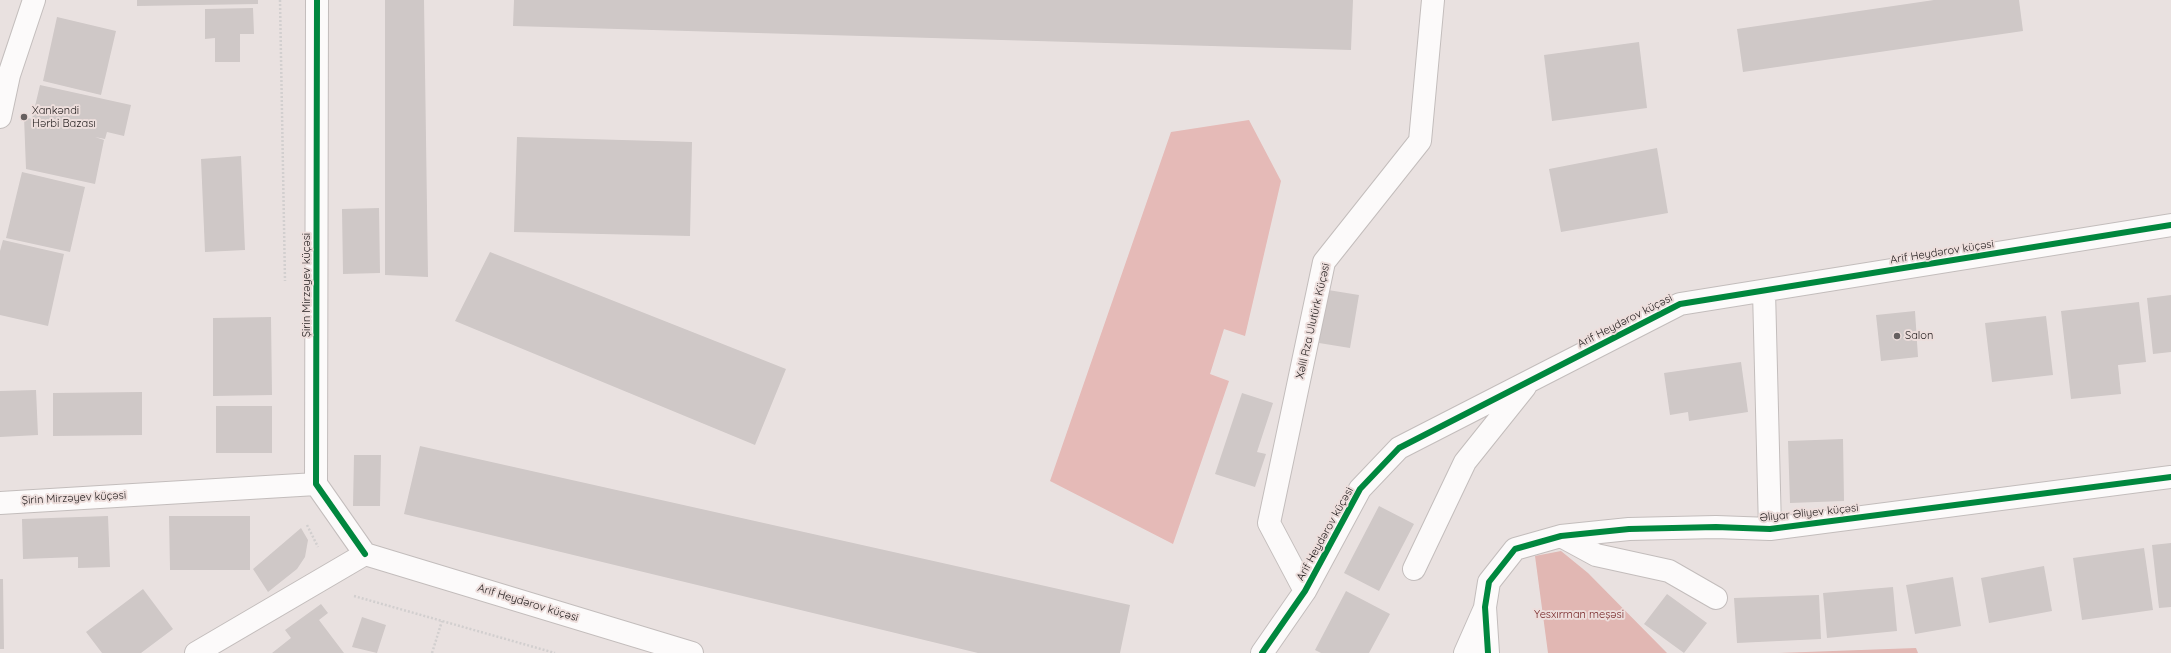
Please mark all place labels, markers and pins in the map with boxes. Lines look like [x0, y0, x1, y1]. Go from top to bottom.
place label: Xankəndi Hərbi Bazası [32, 104, 96, 130]
marker: Xankəndi Hərbi Bazası [19, 112, 29, 122]
place label: Salon [1905, 329, 1933, 343]
marker: Salon [1892, 331, 1902, 341]

